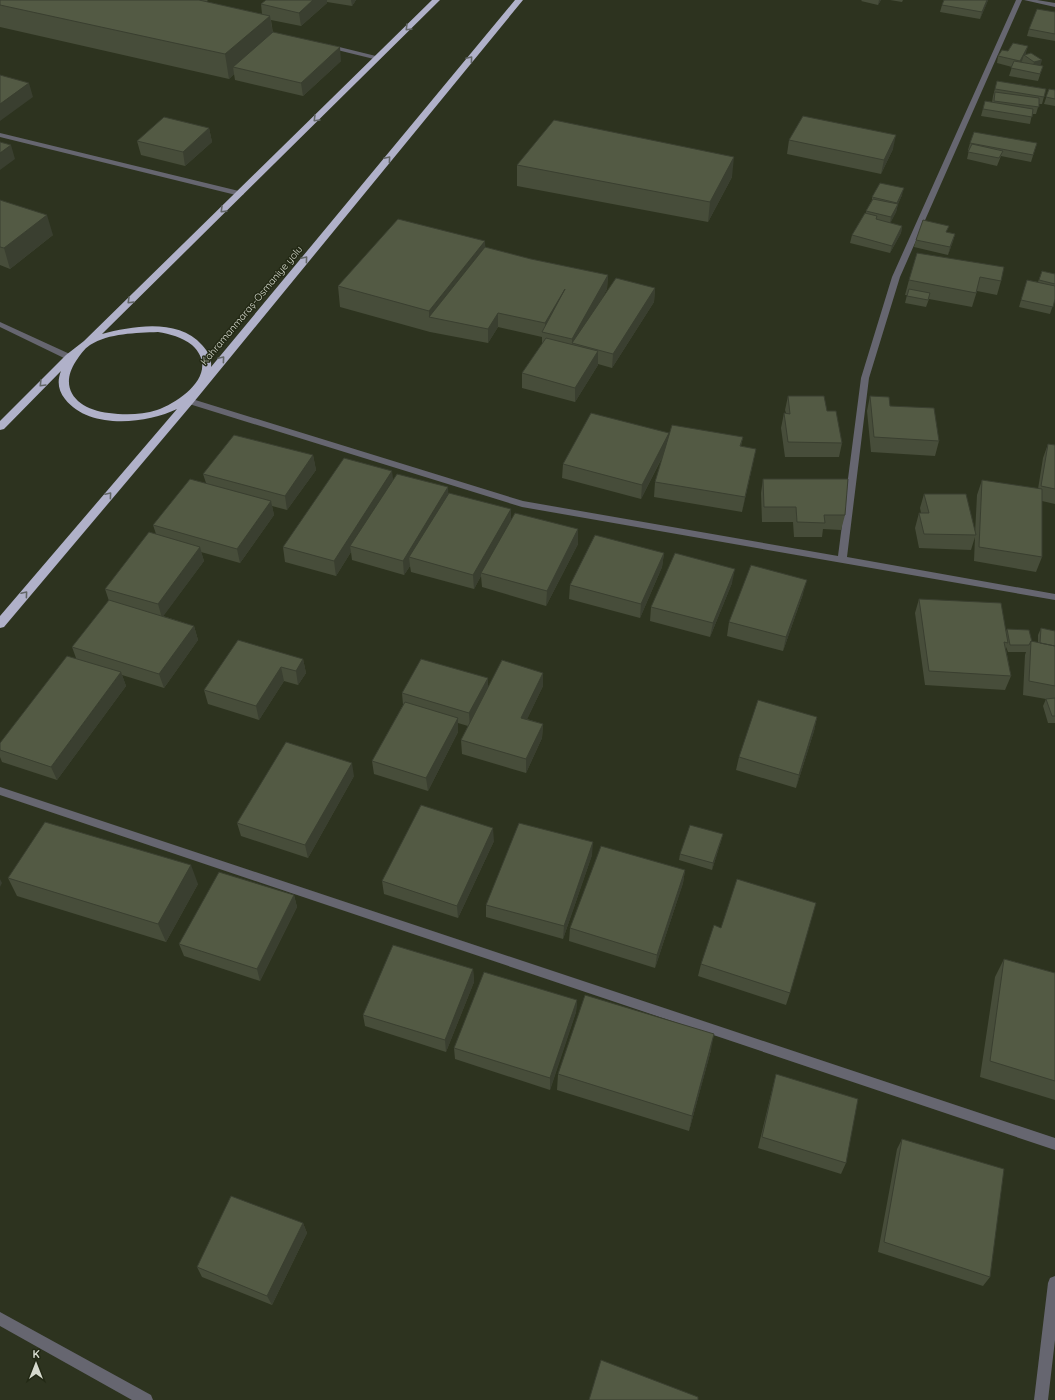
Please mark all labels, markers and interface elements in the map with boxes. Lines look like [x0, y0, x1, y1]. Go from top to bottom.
one-way arrow [405, 23, 413, 31]
one-way arrow [466, 56, 473, 64]
one-way arrow [313, 114, 321, 122]
one-way arrow [383, 157, 390, 164]
one-way arrow [220, 205, 228, 213]
street label: Kahramanmaraş-Osmaniye yolu [198, 243, 305, 368]
one-way arrow [300, 257, 307, 264]
one-way arrow [127, 296, 135, 304]
one-way arrow [217, 357, 224, 364]
one-way arrow [39, 379, 47, 387]
one-way arrow [105, 492, 112, 500]
one-way arrow [21, 592, 28, 599]
north arrow [16, 1344, 56, 1384]
text: K [32, 1347, 40, 1361]

